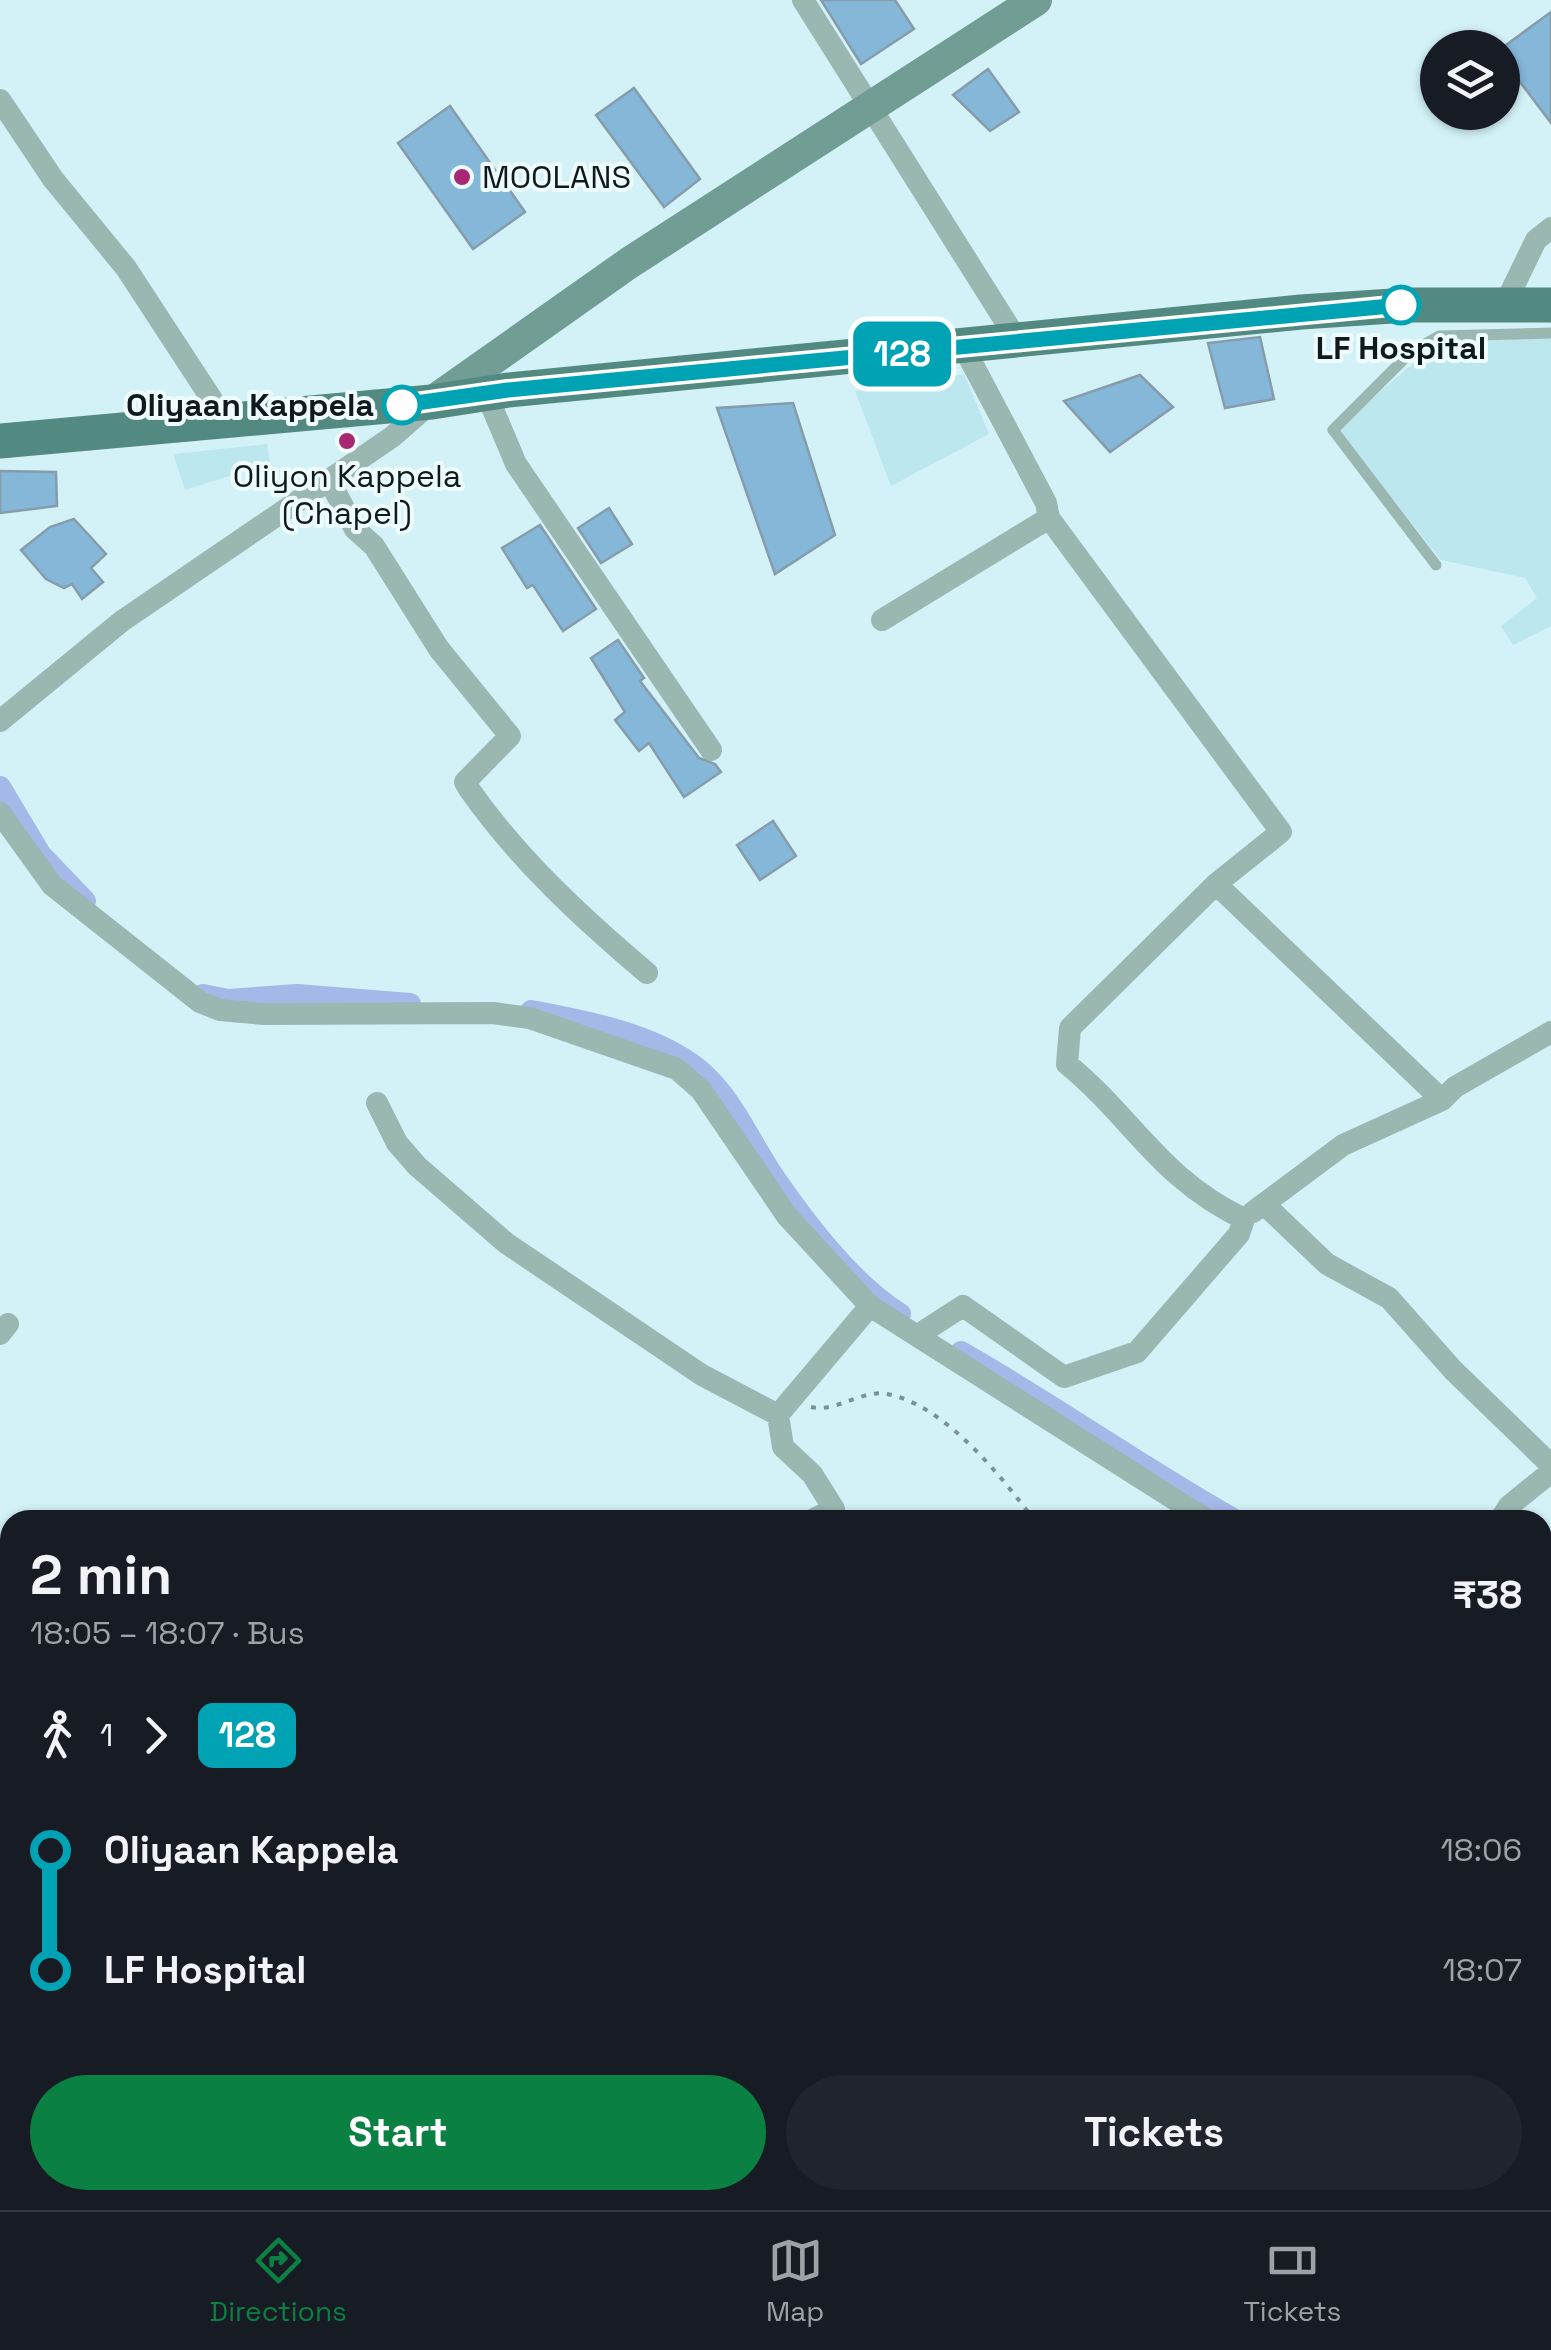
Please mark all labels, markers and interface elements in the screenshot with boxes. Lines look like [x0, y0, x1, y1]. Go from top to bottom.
map controls [1420, 30, 1520, 130]
button: layers [1420, 30, 1520, 130]
place label: MOOLANS [482, 157, 631, 197]
marker: MOOLANS [451, 166, 473, 188]
marker: LF Hospital [1382, 286, 1420, 324]
line badge: 128 [844, 322, 960, 386]
place label: LF Hospital [1316, 328, 1486, 368]
text: 128 [873, 332, 931, 376]
place label: Oliyaan Kappela [126, 385, 374, 425]
marker: Oliyaan Kappela [383, 386, 421, 424]
marker: Oliyon Kappela (Chapel) [336, 430, 358, 452]
place label: Oliyon Kappela (Chapel) [233, 456, 461, 533]
text: 2 min [30, 1540, 172, 1610]
text: ₹38 [1452, 1571, 1522, 1619]
text: 18:05 – 18:07 · Bus [30, 1613, 305, 1653]
icon: walk [30, 1708, 85, 1763]
icon: forward [128, 1708, 183, 1763]
text: 128 [218, 1713, 276, 1757]
text: 1 [100, 1715, 113, 1755]
text: Oliyaan Kappela [104, 1826, 399, 1874]
text: 18:06 [1440, 1830, 1522, 1870]
text: LF Hospital [104, 1946, 306, 1994]
text: 18:07 [1443, 1950, 1522, 1990]
button: Start [30, 2075, 766, 2190]
button: Tickets [786, 2075, 1522, 2190]
tab: Directions [210, 2233, 347, 2329]
tab: Map [766, 2233, 824, 2329]
tab: Tickets [1244, 2233, 1341, 2329]

